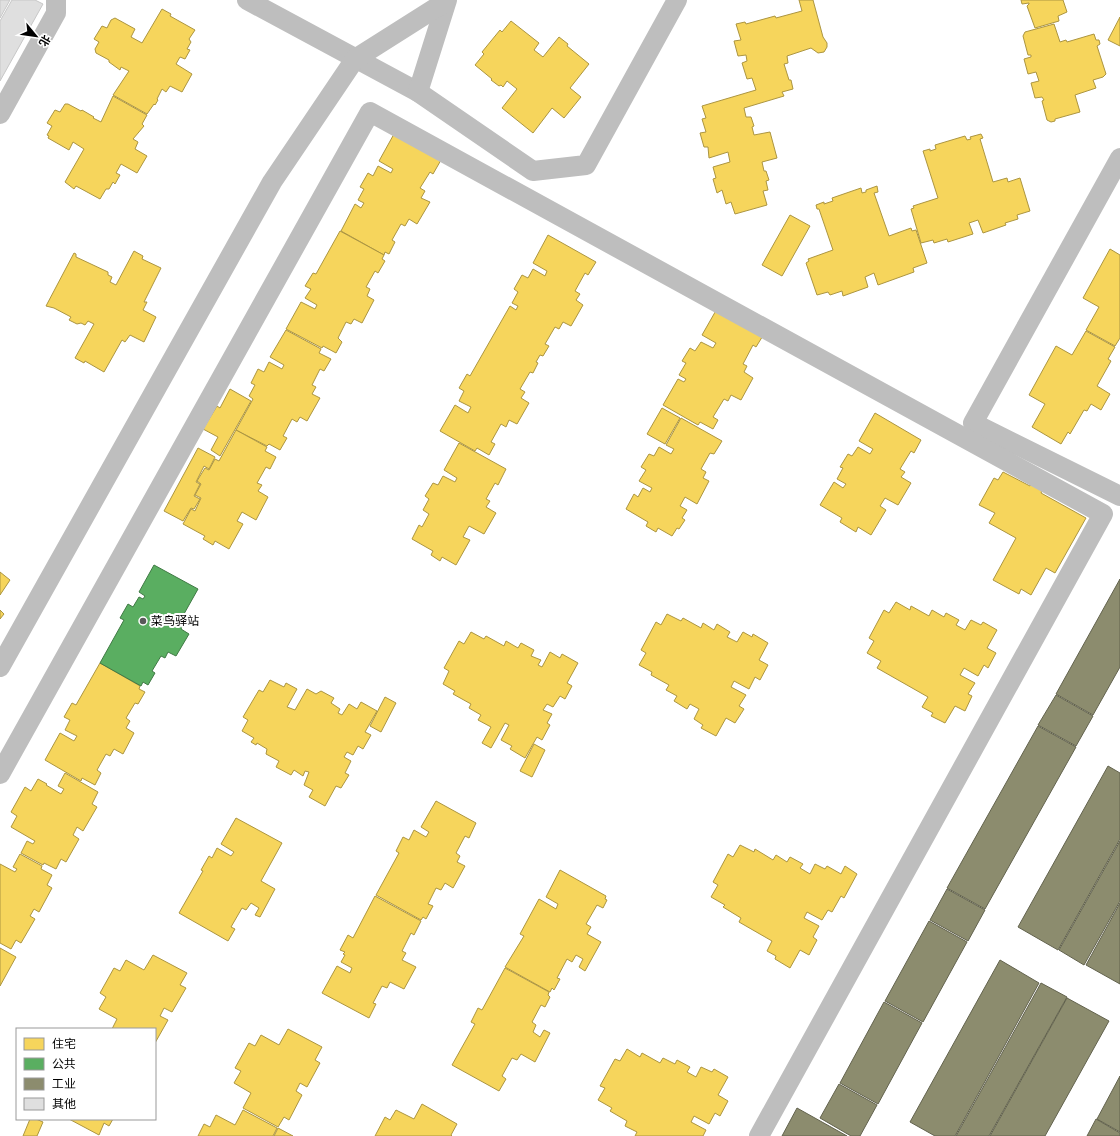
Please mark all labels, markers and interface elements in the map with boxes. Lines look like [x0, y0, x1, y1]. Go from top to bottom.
north arrow [16, 16, 56, 56]
text: 北 [36, 33, 54, 50]
place label: 菜鸟驿站 [151, 612, 199, 629]
marker: 菜鸟驿站 [138, 616, 148, 626]
legend [16, 1028, 156, 1120]
text: 住宅 [52, 1035, 76, 1052]
text: 公共 [52, 1055, 76, 1072]
text: 工业 [52, 1075, 76, 1092]
text: 其他 [52, 1095, 76, 1112]

